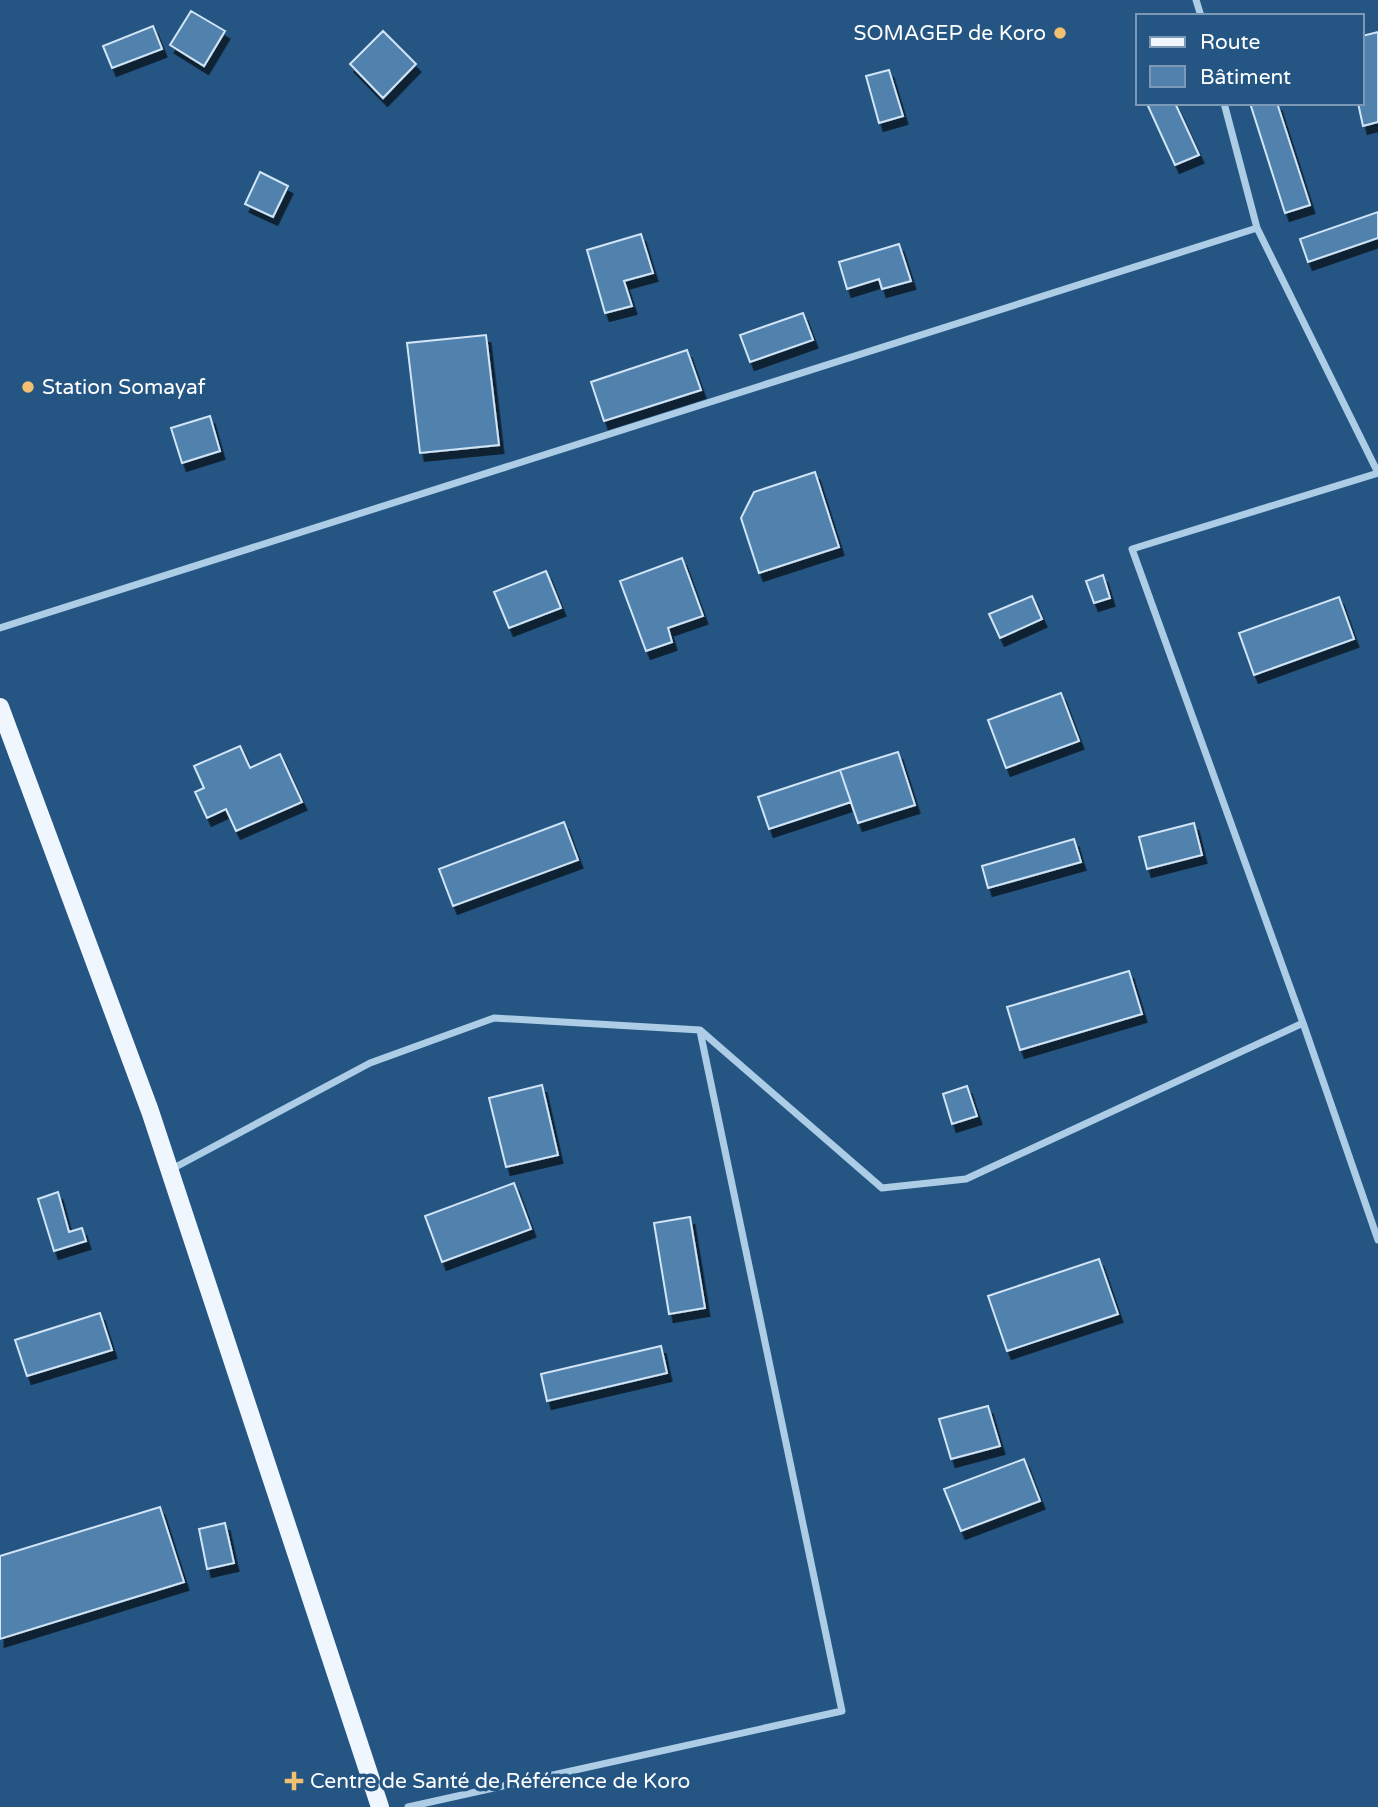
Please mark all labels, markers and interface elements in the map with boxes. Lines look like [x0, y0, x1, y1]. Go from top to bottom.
legend [1136, 14, 1364, 105]
place label: SOMAGEP de Koro [854, 21, 1046, 46]
marker: SOMAGEP de Koro [1052, 25, 1068, 41]
text: Route [1200, 30, 1260, 55]
text: Bâtiment [1200, 65, 1291, 90]
place label: Station Somayaf [42, 375, 206, 400]
marker: Station Somayaf [20, 379, 36, 395]
place label: Centre de Santé de Référence de Koro [310, 1769, 690, 1794]
marker: Centre de Santé de Référence de Koro [284, 1771, 304, 1791]

